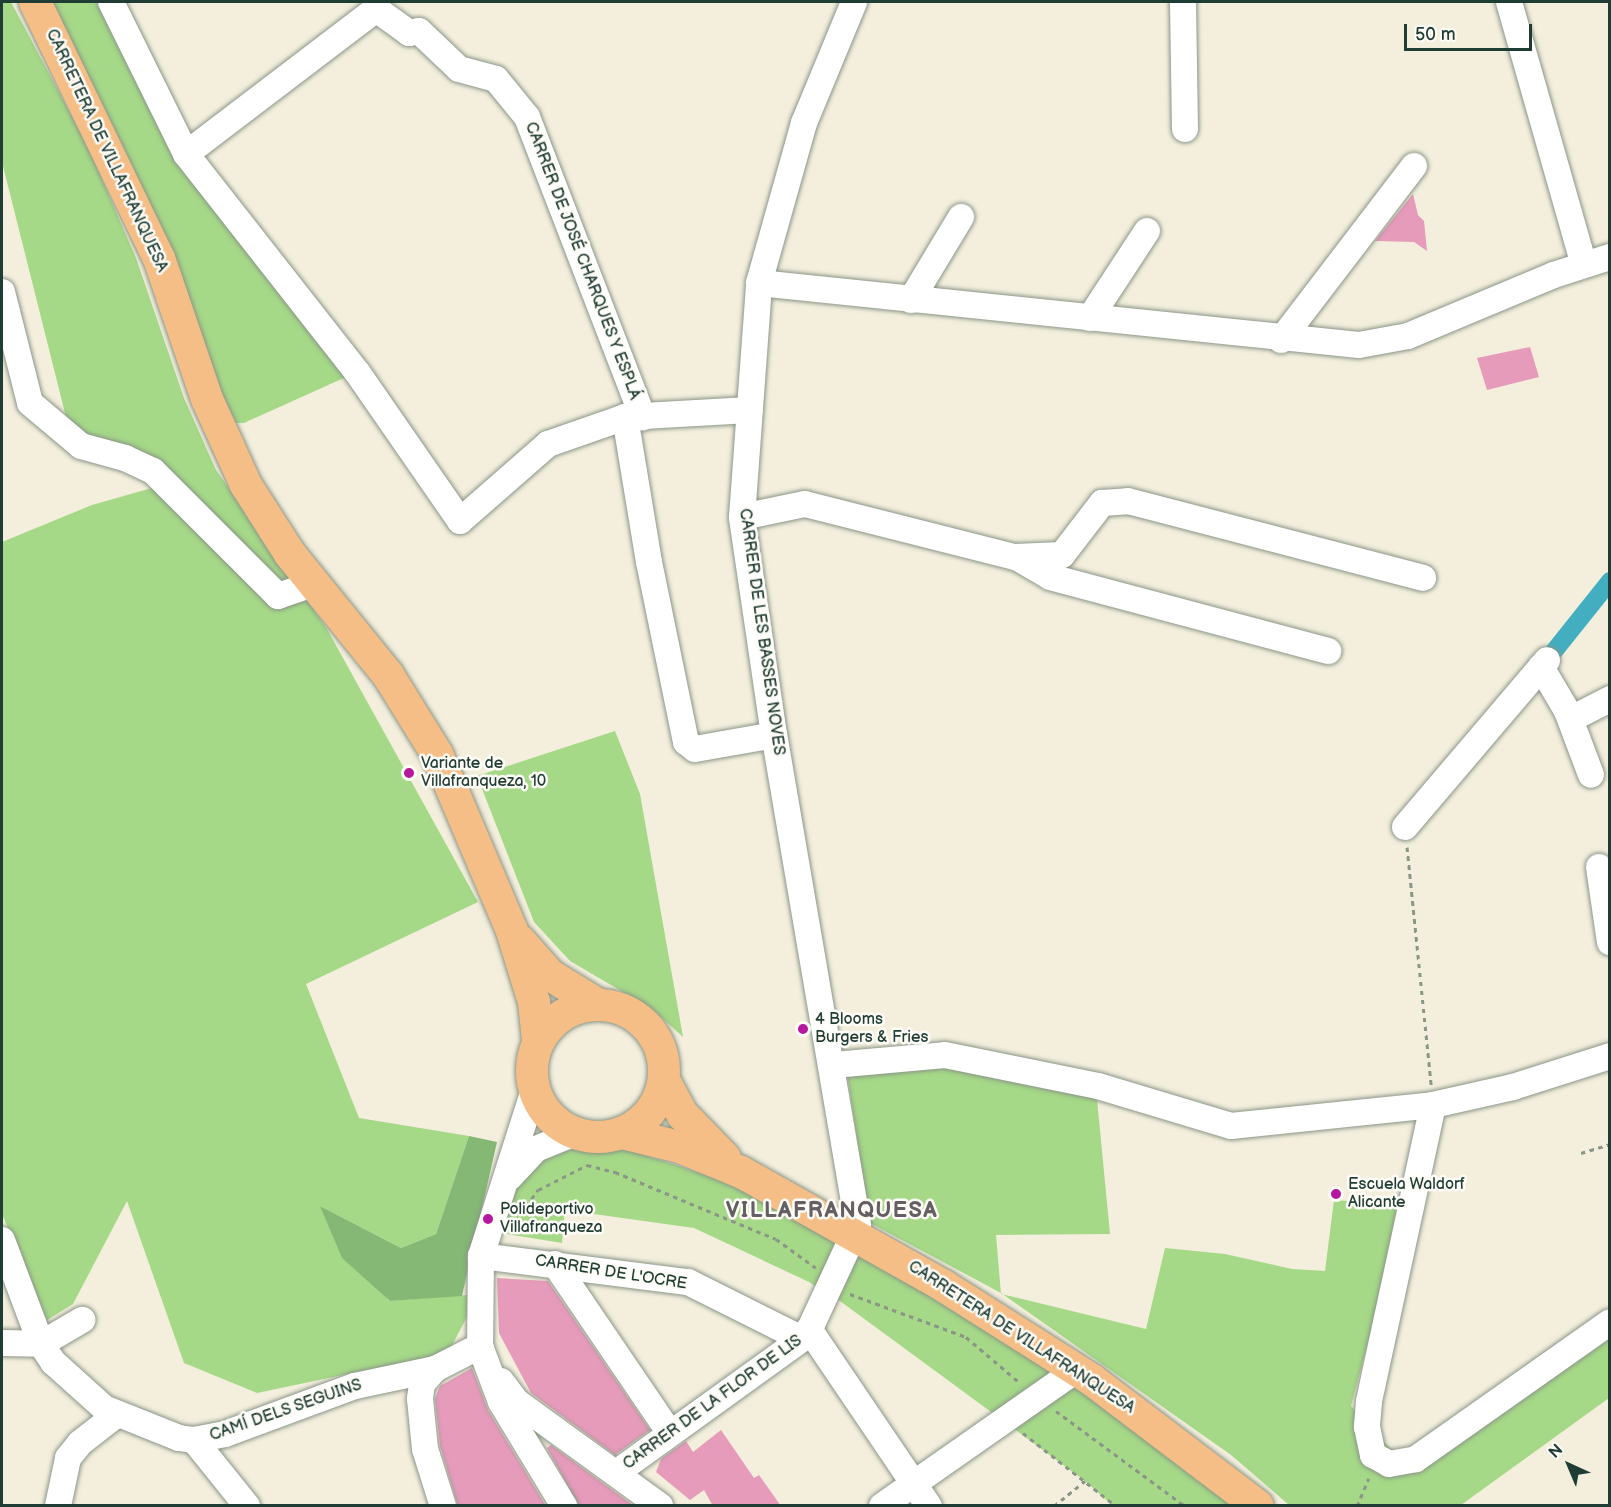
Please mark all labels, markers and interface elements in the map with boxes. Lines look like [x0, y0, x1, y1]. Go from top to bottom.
scale bar [1407, 12, 1534, 50]
text: 50 m [1415, 24, 1456, 45]
street label: CARRETERA DE VILLAFRANQUESA [41, 26, 171, 276]
street label: CARRER DE JOSÉ CHARQUES Y ESPLÁ [520, 119, 644, 403]
street label: CARRER DE LES BASSES NOVES [734, 507, 788, 757]
place label: Variante de Villafranqueza, 10 [421, 754, 546, 792]
marker: Variante de Villafranqueza, 10 [402, 766, 416, 780]
place label: 4 Blooms Burgers & Fries [815, 1010, 928, 1048]
marker: 4 Blooms Burgers & Fries [796, 1022, 810, 1036]
place label: Escuela Waldorf Alicante [1348, 1175, 1465, 1213]
marker: Escuela Waldorf Alicante [1329, 1187, 1343, 1201]
district label: VILLAFRANQUESA [726, 1198, 938, 1224]
place label: Polideportivo Villafranqueza [500, 1200, 602, 1238]
marker: Polideportivo Villafranqueza [481, 1212, 495, 1226]
street label: CARRER DE L'OCRE [534, 1252, 688, 1294]
street label: CARRETERA DE VILLAFRANQUESA [904, 1257, 1138, 1419]
street label: CARRER DE LA FLOR DE LIS [620, 1332, 806, 1474]
street label: CAMÍ DELS SEGUINS [207, 1376, 365, 1446]
north arrow [1539, 1435, 1599, 1495]
text: N [1545, 1441, 1567, 1463]

